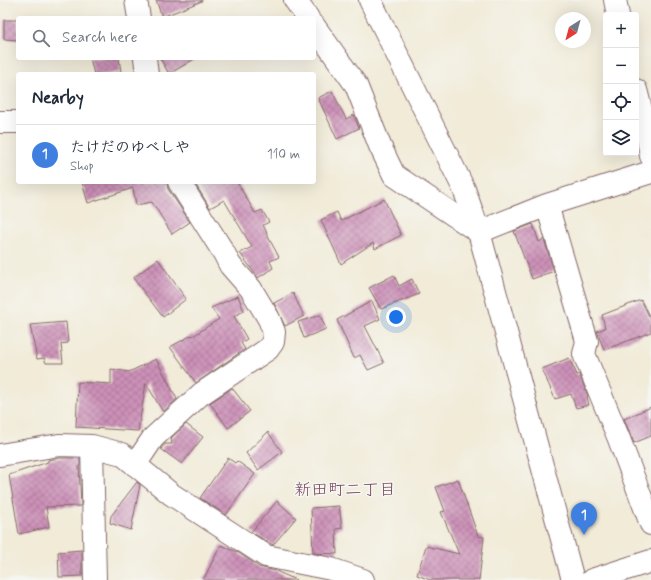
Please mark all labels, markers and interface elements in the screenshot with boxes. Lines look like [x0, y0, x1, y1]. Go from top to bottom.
north arrow [555, 12, 591, 48]
map controls [603, 12, 639, 156]
button: + [603, 12, 639, 48]
search box [16, 16, 316, 60]
icon: search [30, 27, 52, 49]
text: Search here [62, 28, 138, 48]
button: − [603, 48, 639, 84]
button: locate [603, 84, 639, 120]
text: Nearby [32, 87, 84, 109]
button: layers [603, 120, 639, 156]
text: たけだのゆべしや [70, 138, 190, 158]
text: 1 [42, 146, 48, 163]
text: 110 m [267, 146, 300, 163]
text: Shop [70, 158, 94, 175]
your location [386, 307, 406, 327]
district label: 新田町二丁目 [294, 479, 396, 501]
pin: 1 [571, 502, 597, 535]

